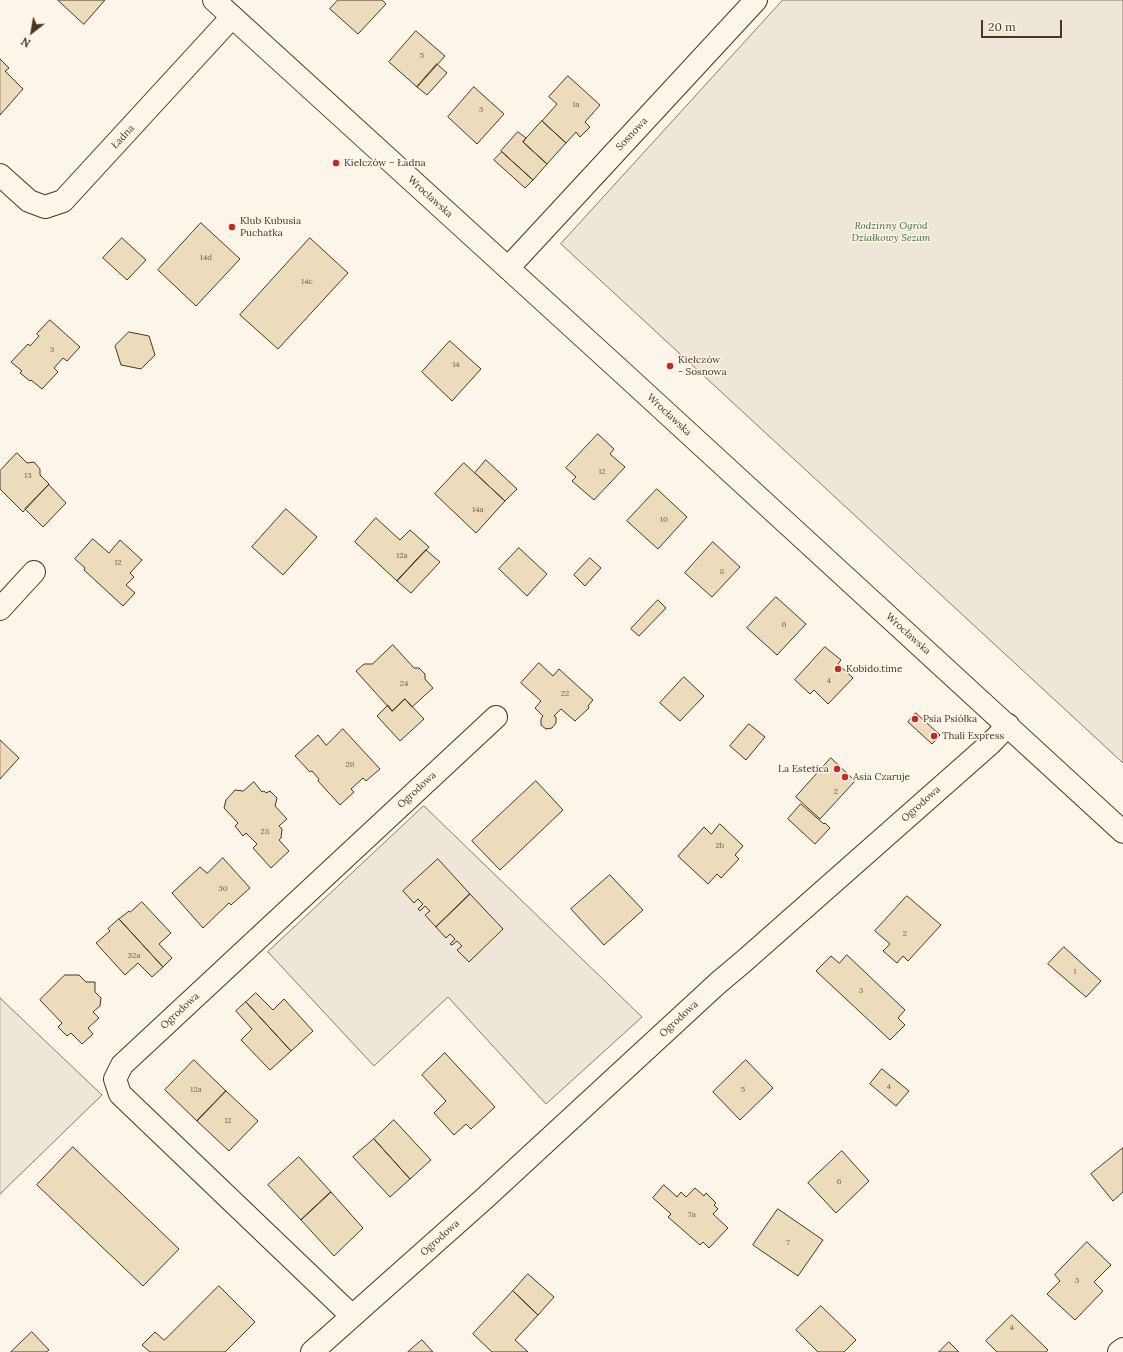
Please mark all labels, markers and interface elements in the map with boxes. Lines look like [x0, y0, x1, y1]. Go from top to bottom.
north arrow [12, 12, 52, 52]
scale bar [983, 12, 1064, 38]
text: 20 m [988, 19, 1016, 34]
text: N [19, 34, 33, 50]
house number: 5 [420, 51, 424, 61]
house number: 1a [572, 100, 580, 110]
house number: 3 [479, 105, 483, 115]
street label: Sosnowa [614, 115, 650, 153]
street label: Ładna [109, 123, 137, 151]
place label: Kiełczów – Ładna [344, 157, 426, 169]
marker: Kiełczów – Ładna [331, 158, 341, 168]
street label: Wrocławska [405, 174, 455, 220]
place label: Klub Kubusia Puchatka [240, 215, 301, 238]
park label: Rodzinny Ogród Działkowy Sezam [851, 220, 931, 244]
marker: Klub Kubusia Puchatka [227, 222, 237, 232]
house number: 14d [200, 253, 212, 263]
house number: 14c [301, 277, 313, 287]
house number: 3 [50, 345, 54, 355]
place label: Kiełczów - Sosnowa [678, 354, 727, 378]
house number: 14 [452, 360, 460, 370]
marker: Kiełczów - Sosnowa [665, 361, 675, 371]
street label: Wrocławska [644, 391, 694, 439]
house number: 12 [598, 467, 606, 477]
house number: 13 [24, 471, 32, 481]
house number: 14a [472, 505, 484, 515]
house number: 10 [660, 515, 668, 525]
house number: 12a [396, 551, 408, 561]
house number: 12 [114, 558, 122, 568]
house number: 8 [720, 567, 724, 577]
street label: Wrocławska [883, 611, 933, 657]
house number: 6 [782, 620, 786, 630]
place label: Kobido.time [846, 663, 902, 675]
marker: Kobido.time [833, 664, 843, 674]
house number: 4 [827, 676, 831, 686]
house number: 24 [400, 679, 408, 689]
house number: 22 [561, 689, 569, 699]
place label: Psia Psiółka [923, 713, 977, 725]
marker: Psia Psiółka [910, 714, 920, 724]
place label: Thali Express [942, 730, 1004, 742]
marker: Thali Express [929, 731, 939, 741]
house number: 26 [346, 760, 354, 770]
place label: La Estetica [778, 763, 829, 775]
marker: La Estetica [832, 764, 842, 774]
street label: Ogrodowa [395, 769, 439, 811]
place label: Asia Czaruje [853, 771, 910, 783]
marker: Asia Czaruje [840, 772, 850, 782]
street label: Ogrodowa [899, 783, 943, 825]
house number: 2 [834, 787, 838, 797]
house number: 28 [261, 827, 269, 837]
house number: 2b [716, 841, 724, 851]
house number: 30 [218, 884, 228, 894]
house number: 2 [903, 929, 907, 939]
house number: 32a [128, 951, 140, 961]
house number: 1 [1074, 967, 1076, 977]
house number: 3 [859, 986, 863, 996]
street label: Ogrodowa [158, 990, 202, 1032]
street label: Ogrodowa [657, 998, 701, 1040]
house number: 4 [887, 1082, 891, 1092]
house number: 12a [190, 1085, 202, 1095]
house number: 5 [741, 1085, 745, 1095]
house number: 12 [224, 1116, 232, 1126]
house number: 6 [837, 1177, 841, 1187]
house number: 7a [688, 1210, 696, 1220]
street label: Ogrodowa [418, 1217, 462, 1259]
house number: 7 [786, 1238, 790, 1248]
house number: 3 [1075, 1276, 1079, 1286]
house number: 4 [1010, 1323, 1014, 1333]

